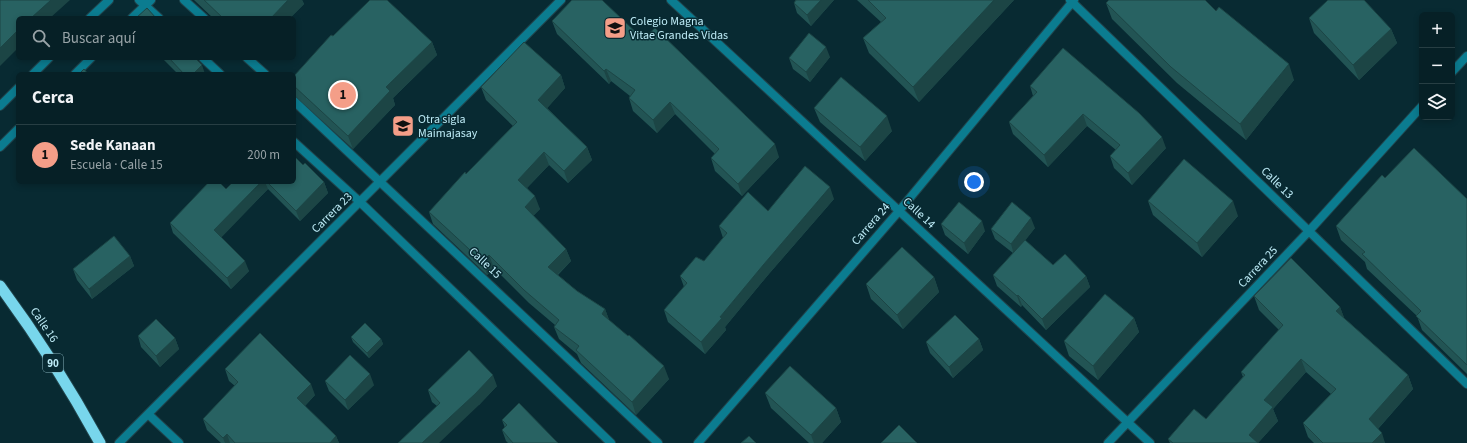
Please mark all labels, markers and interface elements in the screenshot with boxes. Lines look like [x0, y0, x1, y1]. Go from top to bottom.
map controls [1419, 12, 1455, 120]
button: + [1419, 12, 1455, 48]
place label: Colegio Magna Vitae Grandes Vidas [630, 13, 728, 44]
school or university icon: Colegio Magna Vitae Grandes Vidas [602, 15, 628, 41]
search box [16, 16, 296, 60]
icon: search [30, 27, 52, 49]
text: Buscar aquí [62, 28, 135, 49]
button: − [1419, 48, 1455, 84]
pin: 1 [330, 80, 356, 110]
button: layers [1419, 84, 1455, 120]
text: Cerca [32, 86, 74, 110]
place label: Otra sigla Maimajasay [418, 111, 478, 142]
school or university icon: Otra sigla Maimajasay [390, 113, 416, 139]
text: Sede Kanaan [70, 135, 156, 156]
text: 1 [42, 146, 48, 164]
text: 200 m [247, 146, 280, 164]
text: Escuela · Calle 15 [70, 156, 163, 174]
street label: Calle 13 [1257, 163, 1297, 203]
your location [964, 172, 984, 192]
street label: Carrera 23 [308, 189, 356, 237]
street label: Calle 14 [899, 193, 939, 233]
street label: Carrera 24 [848, 199, 894, 249]
street label: Carrera 25 [1234, 242, 1282, 292]
street label: Calle 15 [465, 243, 505, 283]
street label: Calle 16 [26, 304, 62, 346]
road number: 90 [43, 354, 63, 372]

